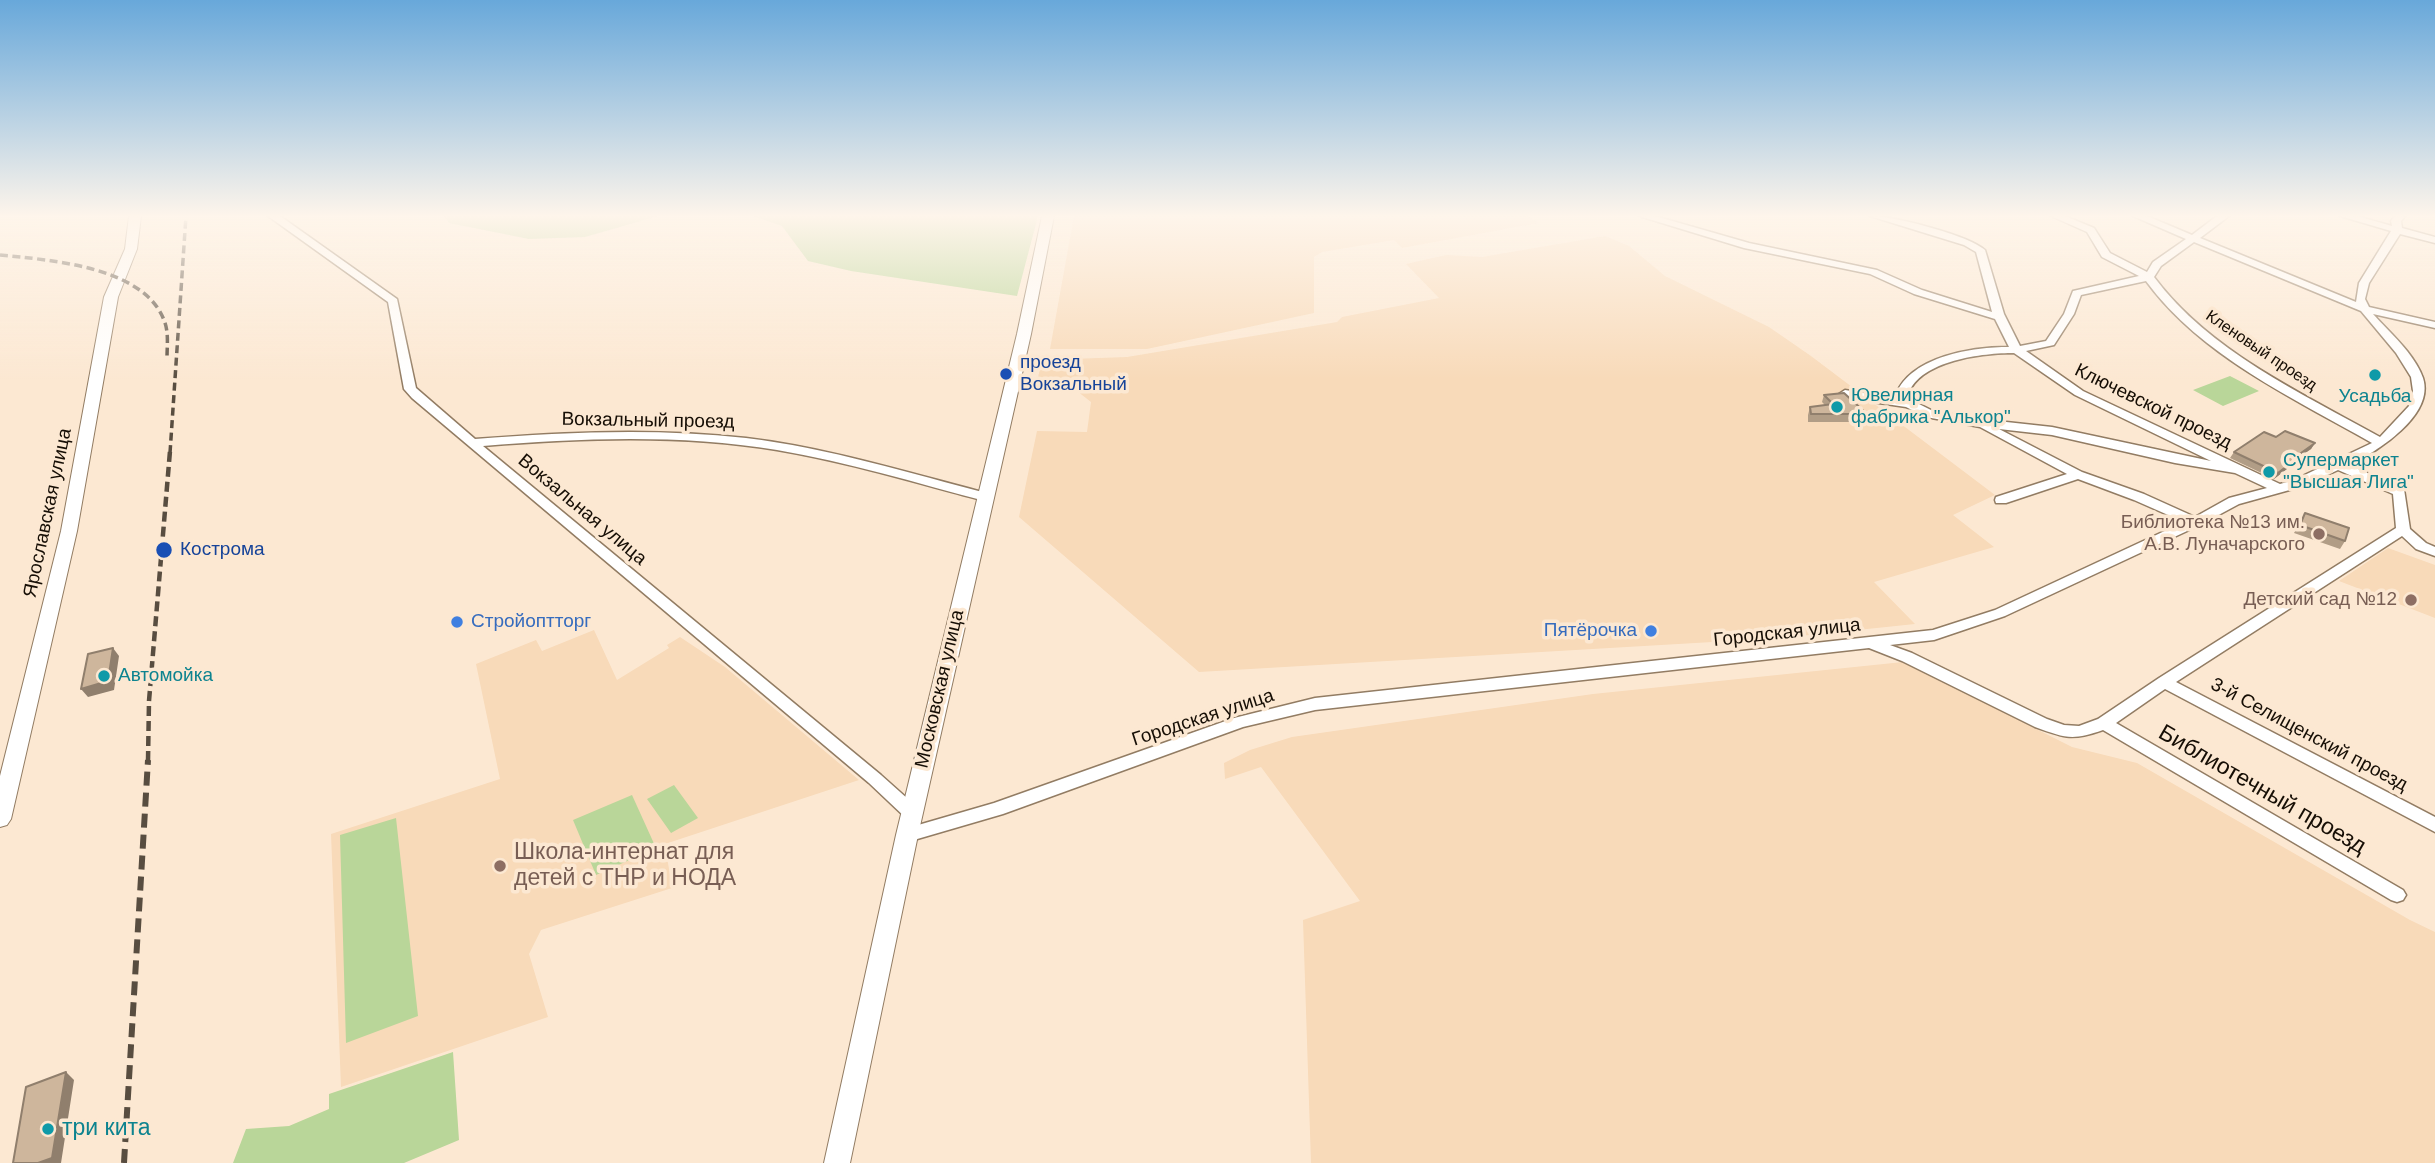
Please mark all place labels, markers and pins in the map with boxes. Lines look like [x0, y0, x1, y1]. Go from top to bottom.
place label: проезд Вокзальный [1020, 352, 1127, 396]
marker: проезд Вокзальный [998, 366, 1014, 382]
marker: Усадьба [2367, 367, 2383, 383]
place label: Ювелирная фабрика "Алькор" [1851, 385, 2011, 429]
place label: Усадьба [2339, 386, 2411, 408]
marker: Ювелирная фабрика "Алькор" [1829, 399, 1845, 415]
place label: Супермаркет "Высшая Лига" [2283, 450, 2414, 494]
marker: Супермаркет "Высшая Лига" [2261, 464, 2277, 480]
place label: Библиотека №13 им. А.В. Луначарского [2121, 512, 2305, 556]
marker: Библиотека №13 им. А.В. Луначарского [2311, 526, 2327, 542]
place label: Кострома [180, 539, 265, 561]
marker: Кострома [154, 540, 174, 560]
place label: Детский сад №12 [2243, 589, 2397, 611]
marker: Детский сад №12 [2403, 592, 2419, 608]
place label: Стройоптторг [471, 611, 591, 633]
marker: Стройоптторг [449, 614, 465, 630]
place label: Пятёрочка [1544, 620, 1637, 642]
marker: Пятёрочка [1643, 623, 1659, 639]
place label: Автомойка [118, 665, 213, 687]
marker: Автомойка [96, 668, 112, 684]
place label: Школа-интернат для детей с ТНР и НОДА [514, 839, 736, 893]
marker: Школа-интернат для детей с ТНР и НОДА [492, 858, 508, 874]
place label: три кита [62, 1115, 151, 1143]
marker: три кита [40, 1121, 56, 1137]

